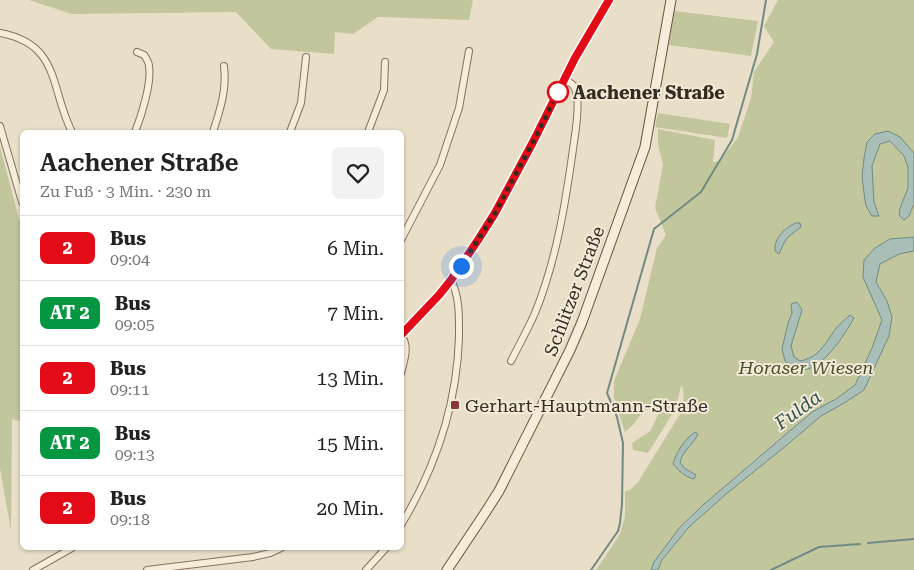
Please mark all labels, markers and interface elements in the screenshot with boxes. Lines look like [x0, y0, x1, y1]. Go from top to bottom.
marker: Aachener Straße [547, 81, 569, 103]
place label: Aachener Straße [573, 82, 725, 103]
button: heart [332, 147, 384, 199]
text: Aachener Straße [40, 149, 239, 177]
text: Zu Fuß · 3 Min. · 230 m [40, 182, 211, 201]
street label: Schlitzer Straße [540, 223, 608, 359]
text: Bus [110, 227, 146, 250]
text: 2 [62, 237, 73, 258]
text: 6 Min. [327, 237, 384, 260]
text: 09:04 [110, 250, 150, 269]
your location [449, 254, 474, 279]
text: Bus [115, 292, 151, 315]
text: AT 2 [50, 302, 90, 323]
text: 7 Min. [327, 302, 384, 325]
text: 09:05 [115, 315, 155, 334]
text: Bus [110, 357, 146, 380]
park label: Horaser Wiesen [738, 357, 873, 378]
text: 2 [62, 367, 73, 388]
text: 13 Min. [317, 367, 384, 390]
text: 09:11 [110, 380, 150, 399]
water label: Fulda [769, 385, 826, 435]
place label: Gerhart-Hauptmann-Straße [465, 395, 708, 416]
marker: Gerhart-Hauptmann-Straße [449, 399, 461, 411]
text: Bus [115, 422, 151, 445]
text: AT 2 [50, 432, 90, 453]
text: 15 Min. [317, 432, 384, 455]
text: 09:13 [115, 445, 155, 464]
text: Bus [110, 487, 146, 510]
text: 2 [62, 497, 73, 518]
text: 20 Min. [317, 497, 384, 520]
text: 09:18 [110, 510, 150, 529]

